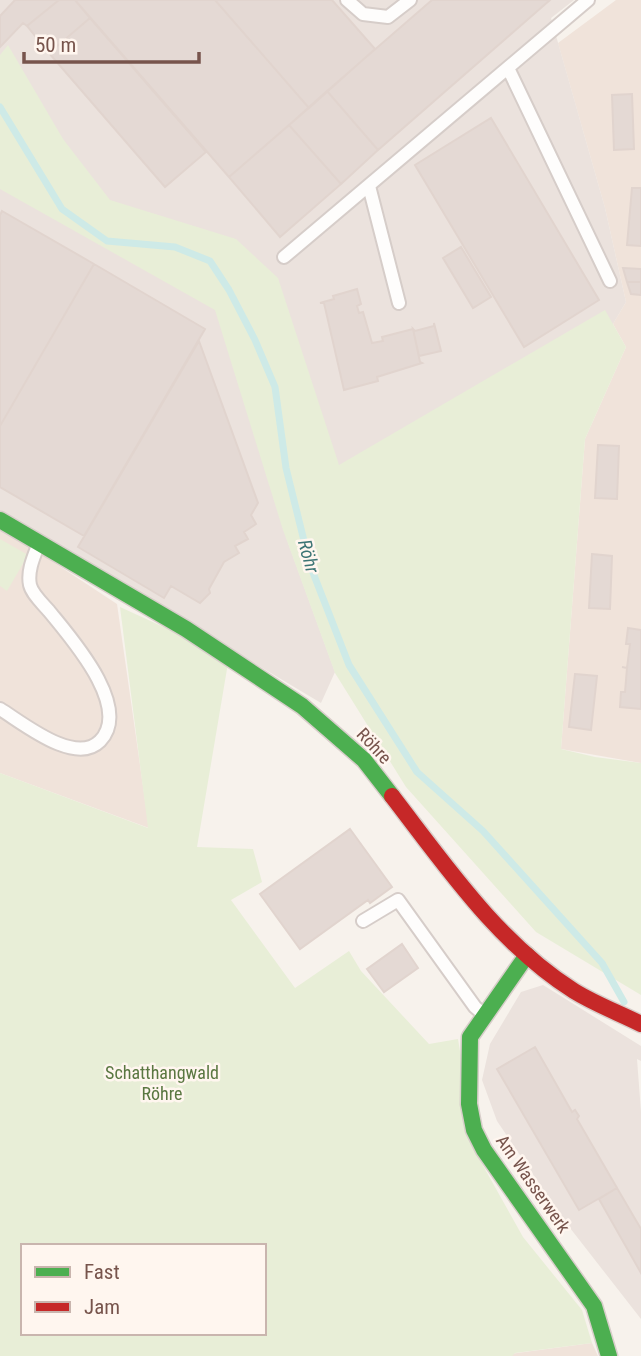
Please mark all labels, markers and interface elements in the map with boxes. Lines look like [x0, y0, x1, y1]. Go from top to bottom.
scale bar [24, 21, 200, 65]
text: 50 m [35, 33, 76, 57]
water label: Röhr [293, 537, 324, 576]
street label: Röhre [353, 723, 396, 768]
park label: Schatthangwald Röhre [105, 1062, 219, 1104]
street label: Am Wasserwerk [492, 1131, 575, 1237]
legend [21, 1244, 266, 1335]
text: Fast [84, 1260, 120, 1284]
text: Jam [84, 1295, 120, 1319]

